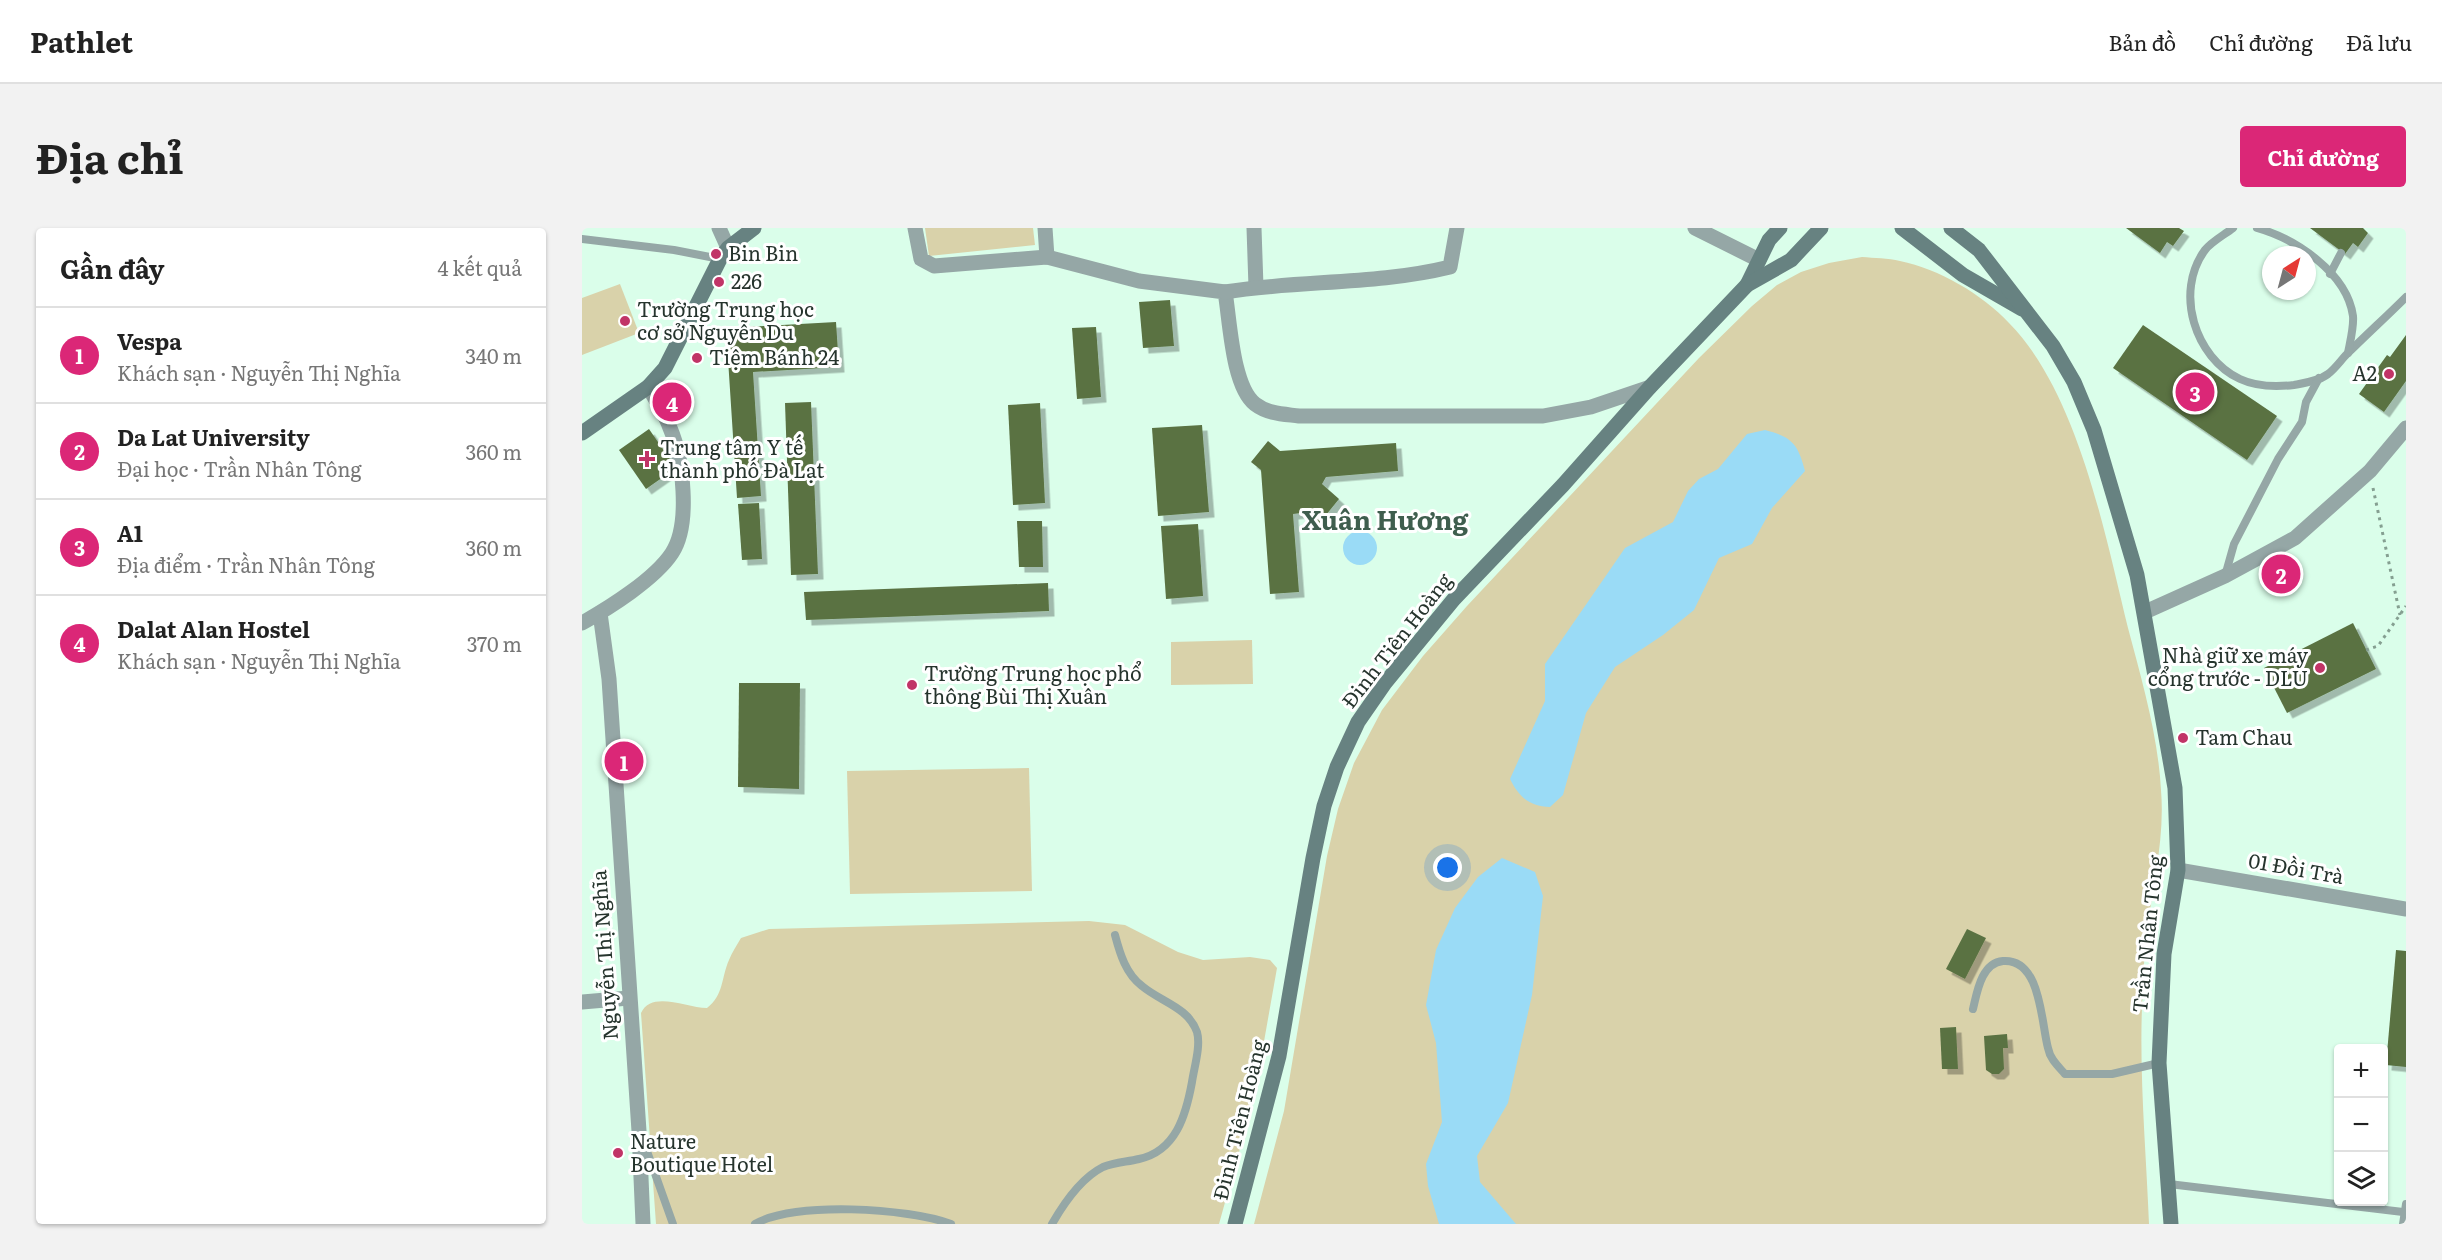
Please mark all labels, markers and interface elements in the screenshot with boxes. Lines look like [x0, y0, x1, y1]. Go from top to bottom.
text: Pathlet [30, 20, 133, 62]
text: Bản đồ [2109, 26, 2176, 57]
text: Chỉ đường [2209, 26, 2313, 57]
text: Đã lưu [2346, 26, 2412, 57]
text: Địa chỉ [36, 125, 184, 187]
button: Chỉ đường [2240, 126, 2406, 187]
place label: Bin Bin [728, 237, 798, 267]
north arrow [2262, 246, 2316, 300]
marker: Bin Bin [709, 247, 723, 261]
text: Gần đây [60, 248, 165, 287]
text: 4 kết quả [438, 252, 522, 282]
place label: 226 [731, 265, 762, 295]
marker: 226 [712, 275, 726, 289]
place label: Trường Trung học cơ sở Nguyễn Du [637, 293, 814, 346]
marker: Trường Trung học cơ sở Nguyễn Du [618, 314, 632, 328]
text: Vespa [117, 324, 182, 357]
text: 1 [75, 340, 84, 370]
text: 340 m [465, 340, 522, 370]
place label: Tiệm Bánh 24 [709, 341, 839, 371]
marker: Tiệm Bánh 24 [690, 351, 704, 365]
text: Khách sạn · Nguyễn Thị Nghĩa [117, 357, 401, 387]
place label: A2 [2352, 357, 2377, 387]
marker: A2 [2382, 367, 2396, 381]
pin: 3 [2176, 370, 2214, 414]
pin: 4 [652, 380, 692, 424]
text: Da Lat University [117, 420, 310, 453]
place label: Trung tâm Y tế thành phố Đà Lạt [660, 431, 824, 484]
text: 2 [74, 436, 85, 466]
text: 360 m [465, 436, 522, 466]
marker: Trung tâm Y tế thành phố Đà Lạt [638, 450, 656, 468]
text: Đại học · Trần Nhân Tông [117, 453, 362, 483]
district label: Xuân Hương [1302, 499, 1469, 538]
text: A1 [117, 516, 143, 549]
text: 3 [74, 532, 85, 562]
text: 360 m [465, 532, 522, 562]
text: Địa điểm · Trần Nhân Tông [117, 549, 375, 579]
pin: 2 [2262, 552, 2300, 596]
street label: Đinh Tiên Hoàng [1333, 565, 1458, 714]
text: Dalat Alan Hostel [117, 612, 310, 645]
text: 4 [73, 628, 86, 658]
text: 370 m [467, 628, 522, 658]
place label: Nhà giữ xe máy cổng trước - DLU [2148, 639, 2308, 692]
text: Khách sạn · Nguyễn Thị Nghĩa [117, 645, 401, 675]
place label: Trường Trung học phổ thông Bùi Thị Xuân [924, 657, 1142, 710]
marker: Nhà giữ xe máy cổng trước - DLU [2313, 661, 2327, 675]
marker: Trường Trung học phổ thông Bùi Thị Xuân [905, 678, 919, 692]
place label: Tam Chau [2195, 721, 2293, 751]
marker: Tam Chau [2176, 731, 2190, 745]
pin: 1 [604, 738, 644, 784]
street label: 01 Đồi Trà [2247, 844, 2346, 890]
your location [1433, 853, 1462, 882]
street label: Trần Nhân Tông [2123, 853, 2169, 1014]
street label: Nguyễn Thị Nghĩa [582, 869, 624, 1041]
street label: Đinh Tiên Hoàng [1204, 1035, 1273, 1203]
map controls [2334, 1044, 2388, 1206]
button: + [2334, 1044, 2388, 1098]
button: − [2334, 1098, 2388, 1152]
place label: Nature Boutique Hotel [630, 1125, 774, 1178]
marker: Nature Boutique Hotel [611, 1146, 625, 1160]
button: layers [2334, 1152, 2388, 1206]

